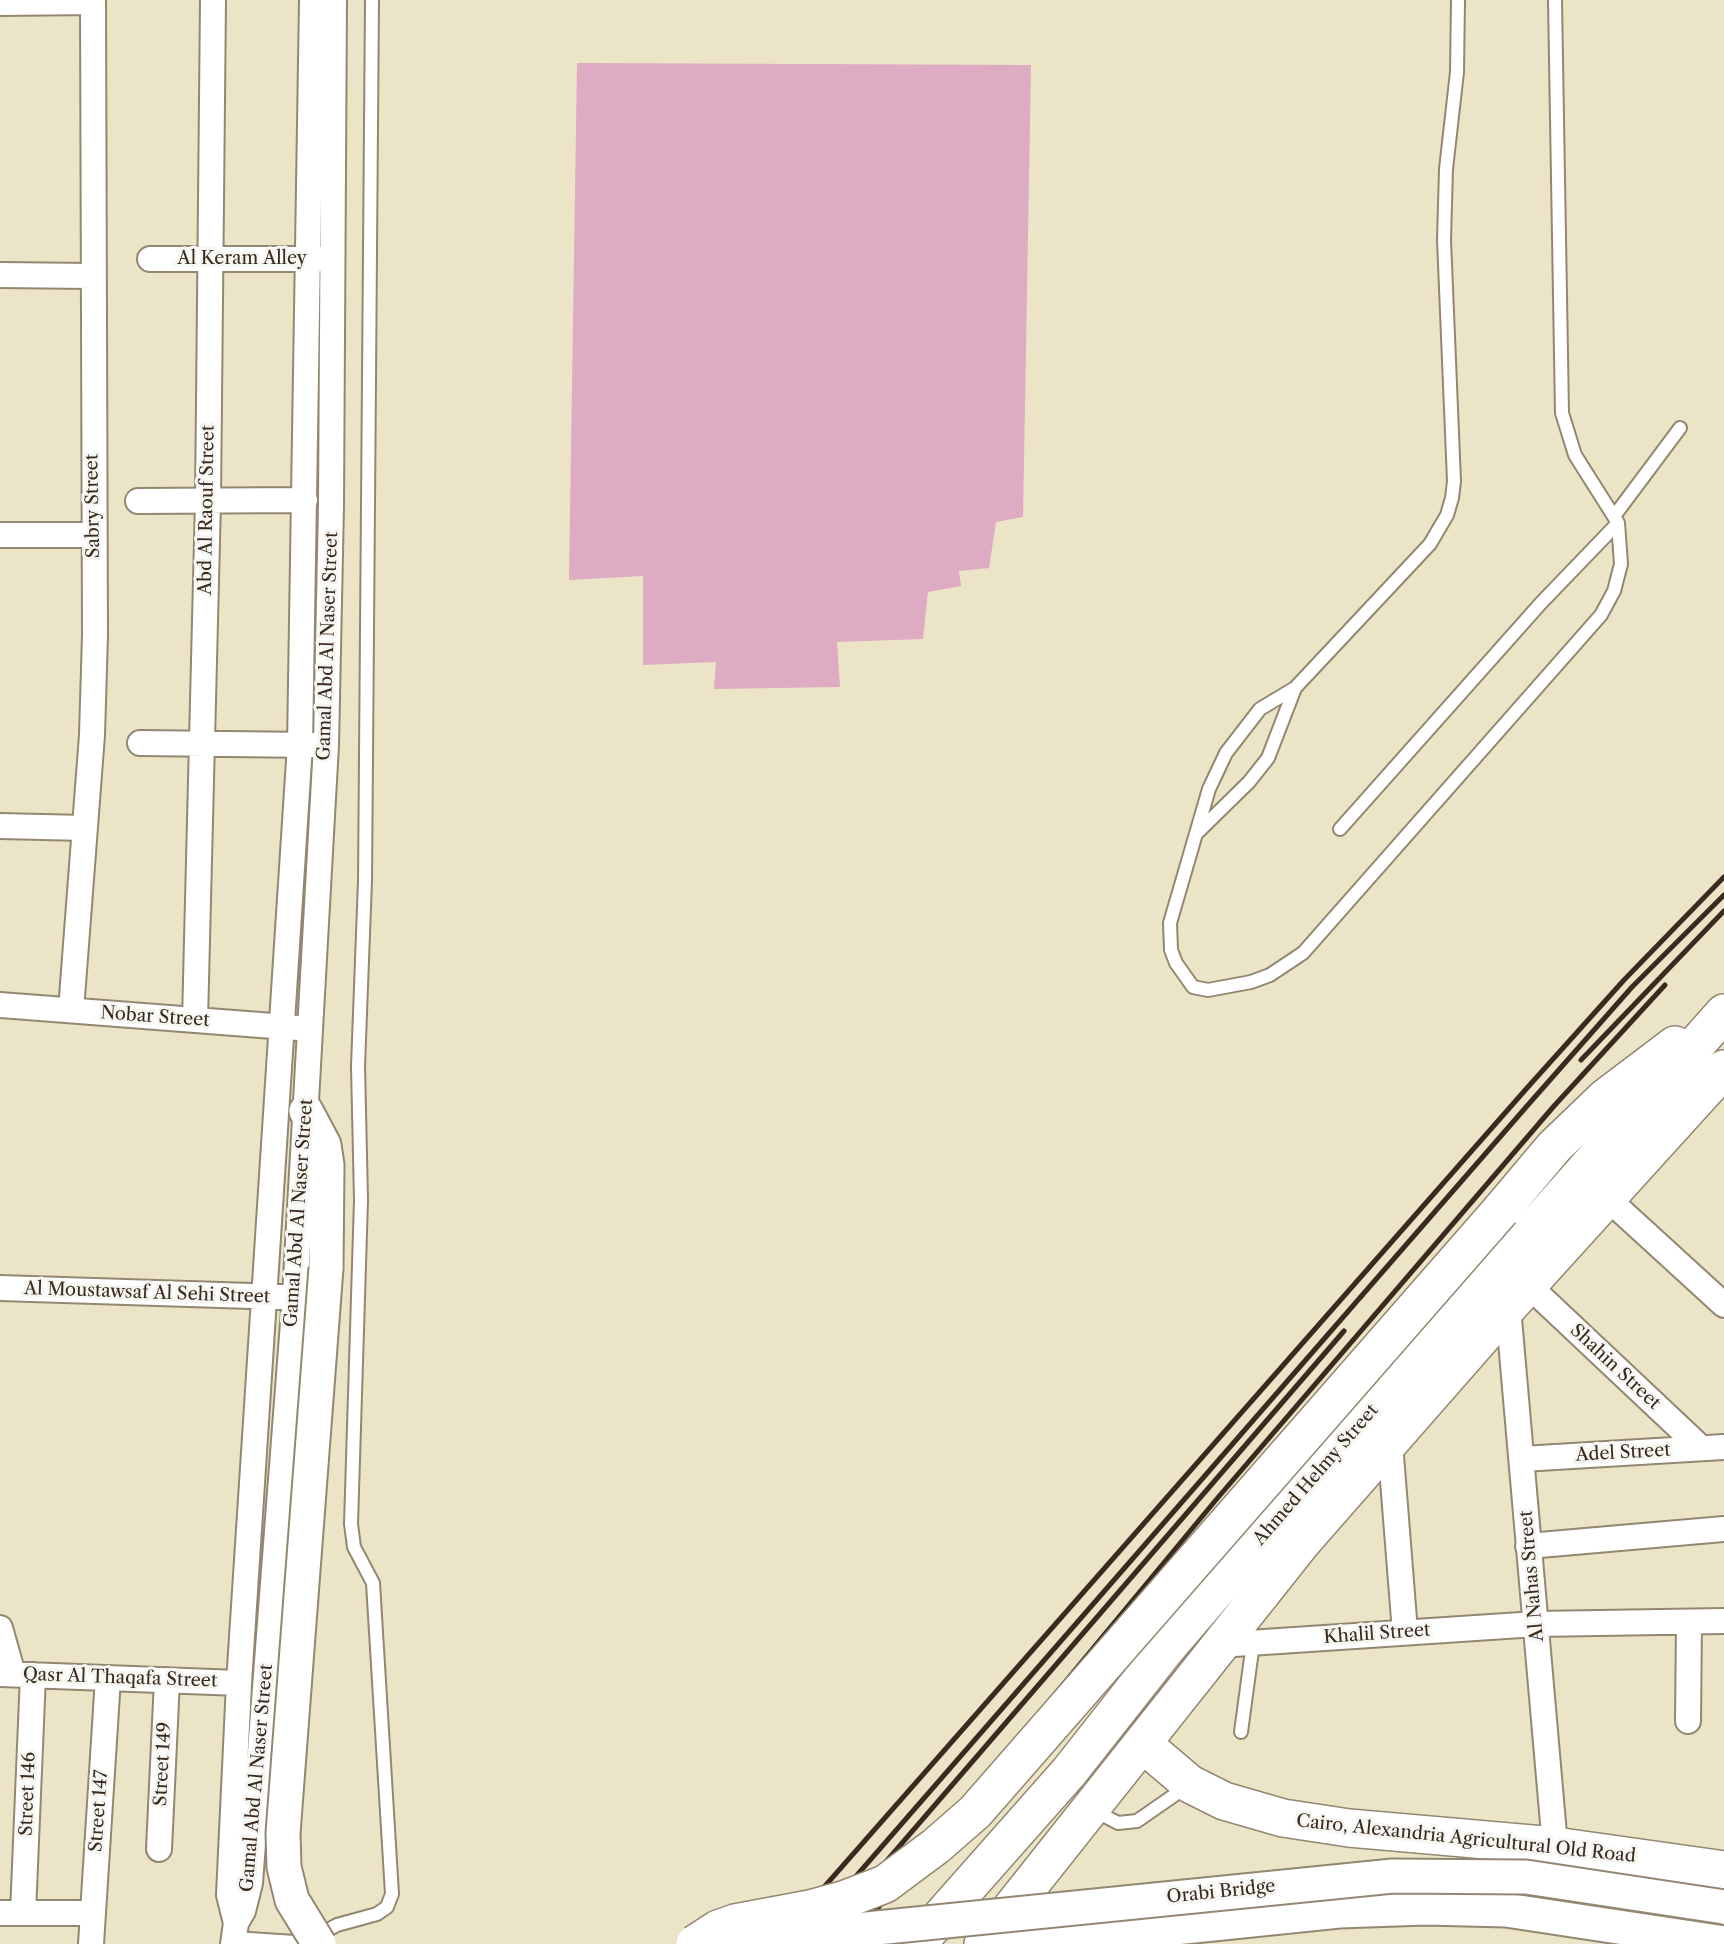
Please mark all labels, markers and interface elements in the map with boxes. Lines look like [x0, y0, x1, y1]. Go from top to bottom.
street label: Al Keram Alley [177, 248, 307, 270]
street label: Abd Al Raouf Street [195, 425, 219, 595]
street label: Sabry Street [81, 454, 105, 558]
street label: Gamal Abd Al Naser Street [313, 531, 343, 761]
street label: Nobar Street [100, 1002, 210, 1032]
street label: Gamal Abd Al Naser Street [280, 1098, 318, 1328]
street label: Al Moustawsaf Al Sehi Street [23, 1278, 271, 1308]
street label: Shahin Street [1565, 1320, 1665, 1414]
street label: Ahmed Helmy Street [1249, 1400, 1383, 1550]
street label: Adel Street [1575, 1440, 1671, 1466]
street label: Al Nahas Street [1515, 1509, 1549, 1643]
street label: Khalil Street [1323, 1620, 1431, 1648]
street label: Gamal Abd Al Naser Street [236, 1663, 278, 1893]
street label: Qasr Al Thaqafa Street [22, 1664, 218, 1692]
street label: Street 149 [150, 1721, 176, 1807]
street label: Street 146 [16, 1751, 40, 1837]
street label: Street 147 [85, 1769, 113, 1853]
street label: Cairo, Alexandria Agricultural Old Road [1295, 1810, 1637, 1868]
street label: Orabi Bridge [1166, 1876, 1276, 1908]

